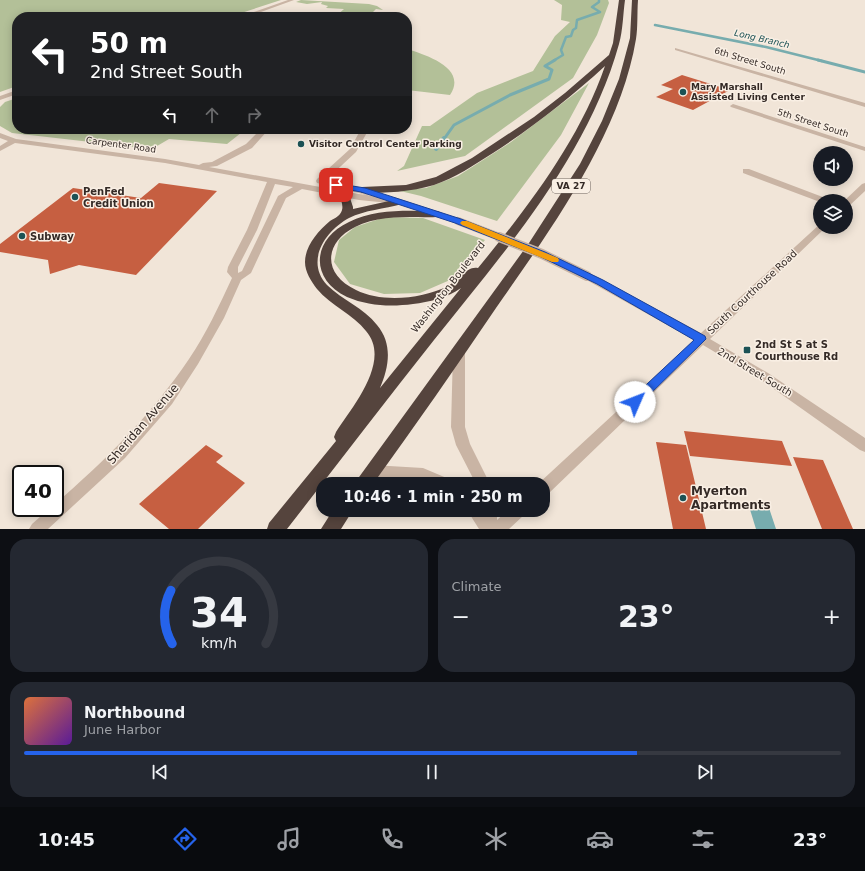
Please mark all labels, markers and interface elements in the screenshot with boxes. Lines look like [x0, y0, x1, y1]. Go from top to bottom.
text: 50 m [90, 27, 168, 60]
icon: left [24, 28, 76, 80]
water label: Long Branch [733, 28, 791, 50]
street label: 6th Street South [713, 45, 787, 77]
text: 2nd Street South [90, 61, 243, 82]
place label: Mary Marshall Assisted Living Center [691, 82, 805, 102]
marker: Mary Marshall Assisted Living Center [678, 87, 688, 97]
icon: left [159, 104, 181, 126]
icon: ahead [201, 104, 223, 126]
icon: right [243, 104, 265, 126]
street label: 5th Street South [776, 107, 850, 139]
street label: Carpenter Road [85, 135, 157, 155]
marker: Visitor Control Center Parking [296, 139, 306, 149]
place label: Visitor Control Center Parking [309, 139, 462, 149]
map controls [813, 146, 853, 234]
button: sound [813, 146, 853, 186]
pin [319, 168, 353, 202]
icon: arrive [325, 174, 347, 196]
road number: VA 27 [552, 179, 590, 193]
place label: PenFed Credit Union [83, 186, 154, 209]
marker: PenFed Credit Union [70, 192, 80, 202]
button: layers [813, 194, 853, 234]
marker: Subway [17, 231, 27, 241]
place label: Subway [30, 231, 74, 242]
street label: Washington Boulevard [409, 239, 487, 335]
street label: South Courthouse Road [705, 248, 799, 336]
place label: 2nd St S at S Courthouse Rd [755, 339, 838, 362]
street label: 2nd Street South [716, 345, 794, 399]
marker: 2nd St S at S Courthouse Rd [742, 345, 752, 355]
street label: Sheridan Avenue [104, 381, 182, 467]
position arrow [614, 381, 656, 423]
speed limit sign: 40 [12, 465, 64, 517]
place label: Myerton Apartments [691, 484, 771, 512]
text: 10:46 · 1 min · 250 m [343, 488, 523, 506]
marker: Myerton Apartments [678, 493, 688, 503]
text: Climate [452, 579, 502, 594]
text: 34 [190, 587, 248, 636]
text: 23° [618, 599, 675, 634]
text: − [452, 604, 470, 629]
text: + [823, 604, 841, 629]
text: km/h [201, 634, 237, 650]
text: Northbound [84, 704, 185, 722]
text: June Harbor [84, 722, 161, 737]
icon: previous [149, 761, 171, 783]
icon: pause [421, 761, 443, 783]
icon: next [694, 761, 716, 783]
icon: directions [171, 825, 199, 853]
icon: music [275, 825, 303, 853]
icon: phone [378, 825, 406, 853]
icon: climate [482, 825, 510, 853]
icon: car [586, 825, 614, 853]
icon: filters [689, 825, 717, 853]
text: 10:45 [38, 829, 95, 850]
text: 23° [793, 829, 827, 850]

